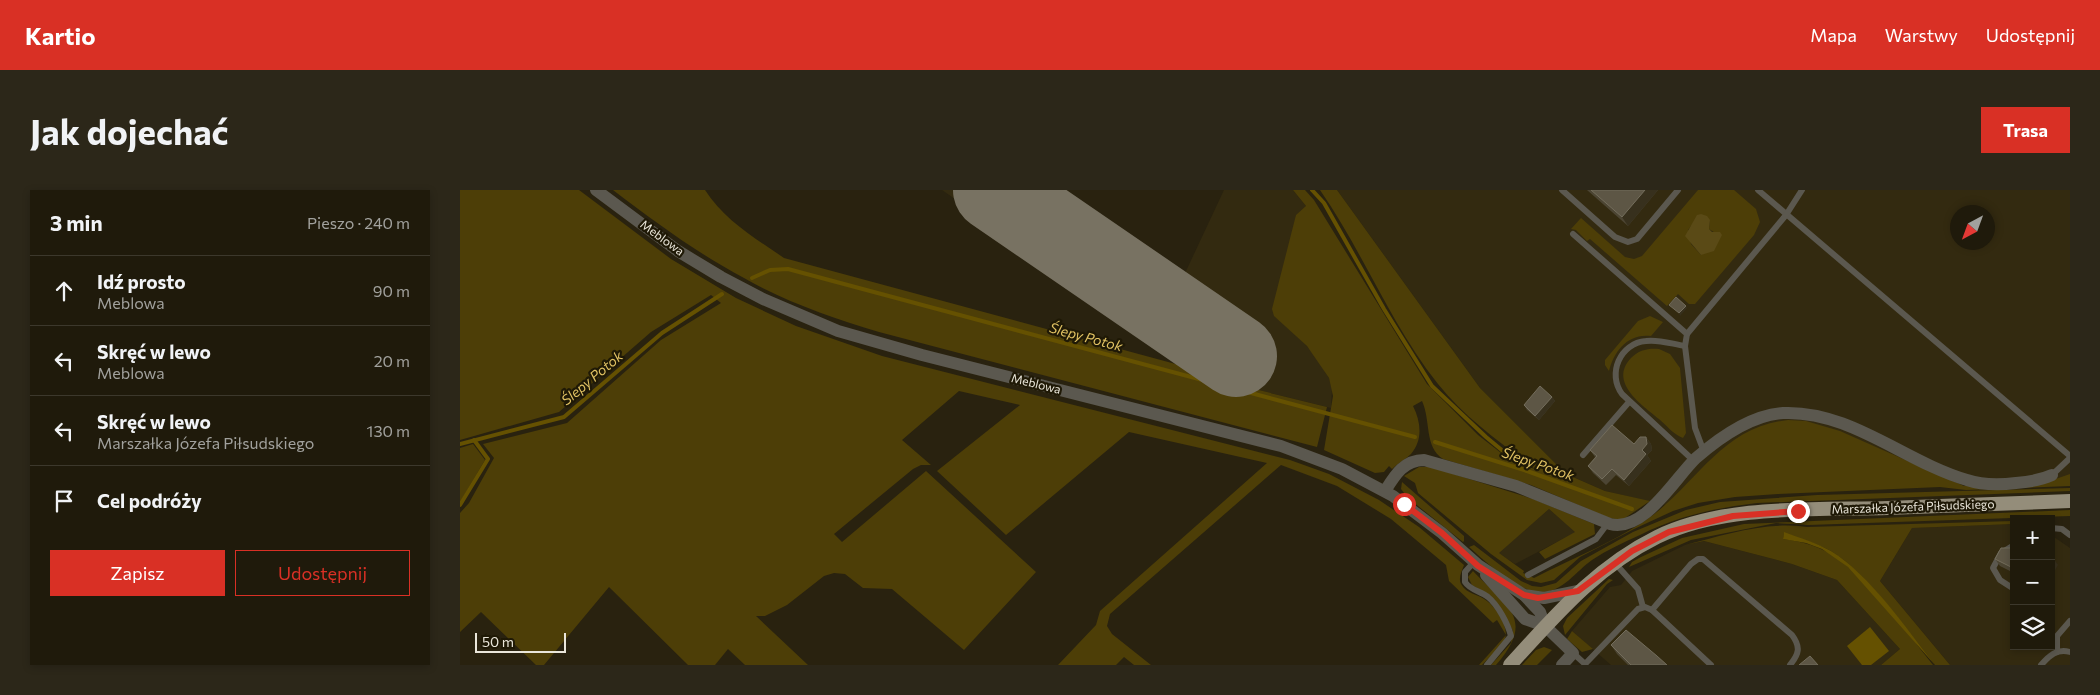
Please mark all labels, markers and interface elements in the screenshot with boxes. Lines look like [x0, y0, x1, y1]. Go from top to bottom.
text: Kartio [25, 21, 95, 50]
text: Mapa [1810, 24, 1857, 46]
text: Warstwy [1885, 24, 1958, 46]
text: Udostępnij [1986, 24, 2075, 46]
button: Trasa [1981, 107, 2070, 153]
text: Jak dojechać [30, 109, 229, 152]
north arrow [1950, 205, 1995, 250]
text: 3 min [50, 210, 103, 235]
text: Pieszo · 240 m [307, 213, 410, 232]
street label: Meblowa [638, 217, 687, 258]
text: Idź prosto [97, 270, 186, 293]
icon: ahead [50, 277, 78, 305]
text: 90 m [373, 281, 410, 300]
text: Meblowa [97, 293, 165, 312]
water label: Ślepy Potok [1048, 319, 1125, 355]
text: Skręć w lewo [97, 340, 211, 363]
icon: left [50, 347, 78, 375]
water label: Ślepy Potok [557, 347, 626, 408]
text: 20 m [374, 351, 410, 370]
text: Meblowa [97, 363, 165, 382]
street label: Meblowa [1010, 370, 1063, 396]
text: Skręć w lewo [97, 410, 211, 433]
icon: left [50, 417, 78, 445]
text: 130 m [367, 421, 410, 440]
text: Marszałka Józefa Piłsudskiego [97, 433, 314, 452]
water label: Ślepy Potok [1500, 443, 1577, 484]
icon: arrive [50, 487, 78, 515]
text: Cel podróży [97, 489, 202, 512]
route start [1393, 493, 1416, 516]
street label: Marszałka Józefa Piłsudskiego [1831, 496, 1995, 517]
route end [1787, 500, 1810, 523]
map controls [2010, 515, 2055, 650]
button: + [2010, 515, 2055, 560]
button: Zapisz [50, 550, 225, 596]
button: Udostępnij [235, 550, 410, 596]
button: − [2010, 560, 2055, 605]
button: layers [2010, 605, 2055, 650]
scale bar [475, 630, 566, 653]
text: 50 m [482, 633, 514, 650]

